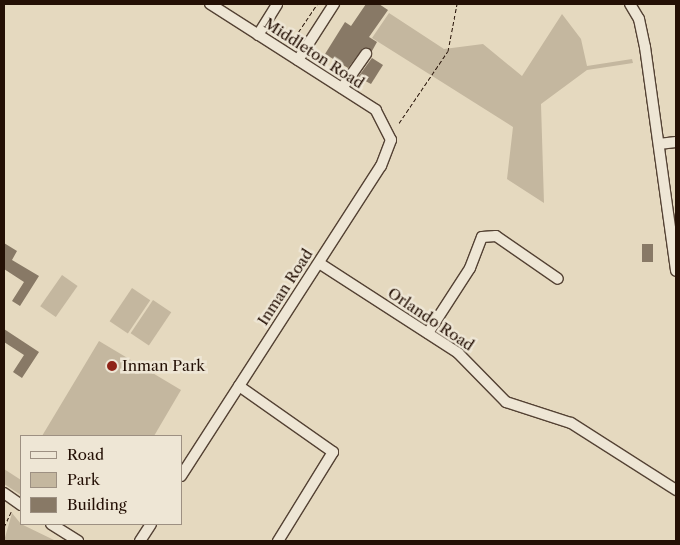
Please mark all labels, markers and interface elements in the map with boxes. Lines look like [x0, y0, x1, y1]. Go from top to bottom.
street label: Middleton Road [261, 14, 367, 92]
street label: Inman Road [254, 245, 316, 329]
street label: Orlando Road [385, 284, 477, 354]
place label: Inman Park [122, 357, 205, 375]
marker: Inman Park [106, 360, 118, 372]
legend [20, 435, 182, 525]
text: Road [67, 445, 104, 464]
text: Park [67, 470, 100, 489]
text: Building [67, 495, 127, 514]

